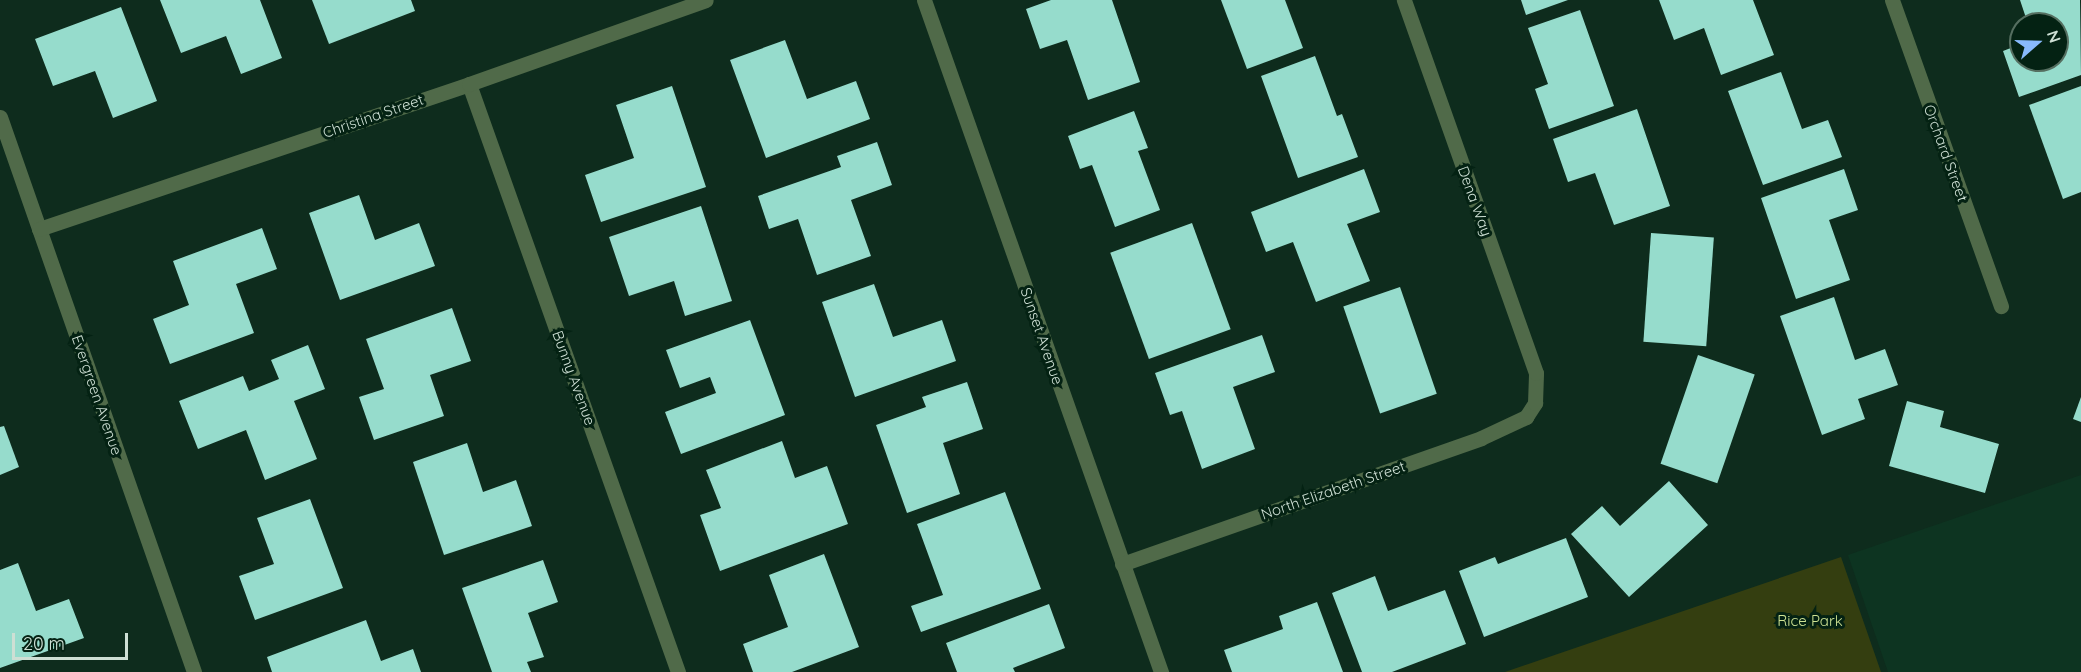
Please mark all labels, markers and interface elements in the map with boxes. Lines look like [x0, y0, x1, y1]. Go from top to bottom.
north arrow [2009, 12, 2069, 72]
text: N [2043, 28, 2065, 45]
street label: Christina Street [320, 90, 426, 142]
street label: Orchard Street [1920, 102, 1972, 204]
street label: Dena Way [1454, 164, 1496, 238]
street label: Sunset Avenue [1017, 285, 1067, 387]
street label: Bunny Avenue [549, 328, 599, 428]
street label: Evergreen Avenue [68, 333, 126, 457]
street label: North Elizabeth Street [1259, 457, 1407, 523]
park label: Rice Park [1777, 612, 1843, 630]
scale bar [15, 621, 130, 659]
text: 20 m [23, 632, 65, 655]

